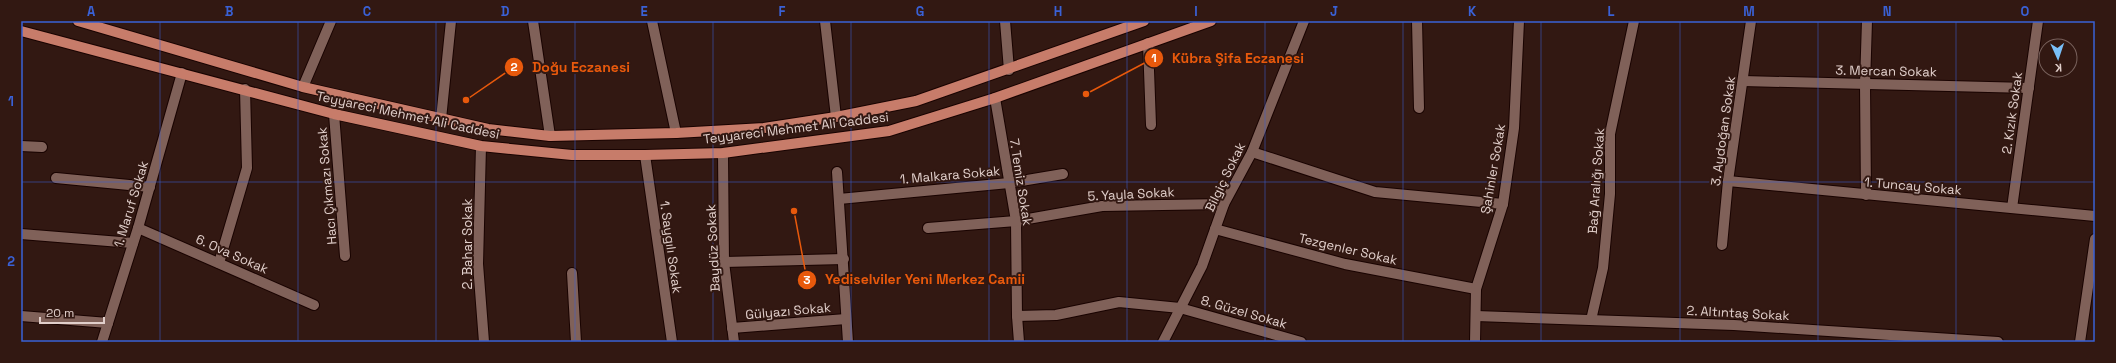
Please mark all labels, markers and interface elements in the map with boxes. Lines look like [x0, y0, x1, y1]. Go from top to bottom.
text: A [87, 3, 96, 20]
text: B [225, 3, 234, 20]
text: C [363, 3, 371, 20]
text: D [501, 3, 510, 20]
text: E [640, 3, 648, 20]
text: F [779, 3, 786, 20]
text: G [916, 3, 924, 20]
text: H [1054, 3, 1062, 20]
text: I [1194, 3, 1198, 20]
text: J [1330, 3, 1338, 20]
text: K [1468, 3, 1477, 20]
text: L [1607, 3, 1615, 20]
text: M [1743, 3, 1755, 20]
text: N [1883, 3, 1891, 20]
text: O [2021, 3, 2030, 20]
north arrow [2038, 38, 2078, 78]
callout: Kübra Şifa Eczanesi [1144, 45, 1312, 71]
text: Kübra Şifa Eczanesi [1172, 49, 1304, 67]
text: 1 [1151, 50, 1157, 66]
callout: Doğu Eczanesi [504, 54, 638, 80]
text: Doğu Eczanesi [532, 58, 630, 76]
text: 2 [510, 59, 518, 75]
text: K [2055, 61, 2062, 75]
street label: 3. Mercan Sokak [1835, 62, 1937, 80]
street label: 2. Kızık Sokak [1998, 71, 2026, 155]
street label: 3. Aydoğan Sokak [1707, 75, 1739, 187]
street label: Teyyareci Mehmet Ali Caddesi [315, 87, 501, 143]
text: 1 [8, 93, 14, 110]
street label: Teyyareci Mehmet Ali Caddesi [702, 108, 890, 148]
street label: Şahinler Sokak [1477, 123, 1509, 215]
street label: Hacı Çıkmazı Sokak [313, 127, 341, 245]
street label: Bağ Aralığı Sokak [1584, 127, 1608, 235]
street label: 7. Temiz Sokak [1006, 137, 1036, 227]
street label: Bilgiç Sokak [1201, 140, 1249, 214]
street label: 1. Maruf Sokak [110, 159, 152, 249]
street label: 1. Malkara Sokak [899, 162, 1001, 188]
street label: 1. Tuncay Sokak [1864, 173, 1962, 199]
street label: 5. Yayla Sokak [1087, 183, 1175, 205]
street label: 2. Bahar Sokak [459, 198, 476, 290]
street label: 1. Saygılı Sokak [656, 200, 686, 294]
street label: Baydüz Sokak [702, 204, 724, 292]
street label: Tezgenler Sokak [1297, 229, 1399, 269]
street label: 6. Ova Sokak [193, 230, 271, 278]
text: 2 [7, 253, 15, 270]
callout: Yediselviler Yeni Merkez Camii [797, 267, 1033, 293]
text: Yediselviler Yeni Merkez Camii [825, 270, 1025, 288]
text: 3 [803, 272, 811, 288]
street label: 8. Güzel Sokak [1199, 292, 1289, 332]
scale bar [40, 299, 104, 325]
street label: Gülyazı Sokak [745, 299, 831, 323]
street label: 2. Altıntaş Sokak [1686, 302, 1790, 324]
text: 20 m [46, 305, 74, 321]

